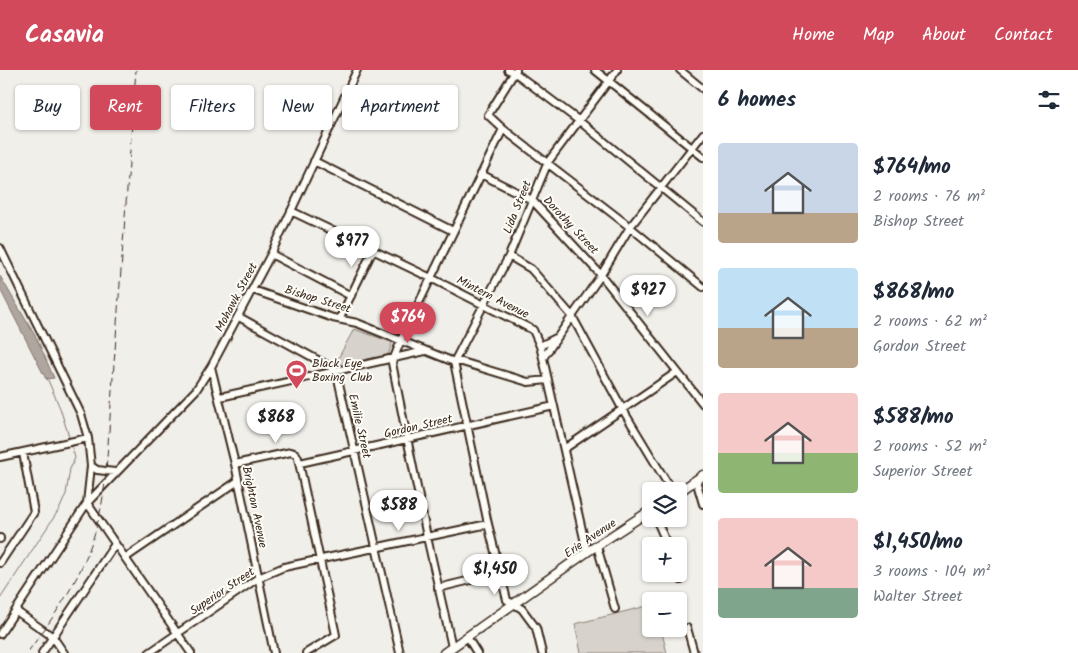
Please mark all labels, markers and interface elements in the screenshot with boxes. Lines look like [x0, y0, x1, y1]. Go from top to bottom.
text: Casavia [25, 16, 104, 55]
text: Home [792, 21, 835, 50]
text: Map [863, 21, 894, 50]
text: About [922, 21, 966, 50]
text: Contact [994, 21, 1053, 50]
text: 6 homes [718, 84, 796, 117]
chip: Buy [15, 85, 80, 130]
chip: Rent [90, 85, 161, 130]
chip: Filters [171, 85, 254, 130]
chip: New [264, 85, 332, 130]
chip: Apartment [342, 85, 458, 130]
icon: filters [1035, 86, 1063, 114]
text: $764/mo [873, 151, 951, 184]
icon: home [758, 163, 818, 223]
street label: Lida Street [498, 177, 537, 237]
text: 2 rooms · 76 m² [873, 184, 985, 209]
street label: Dorothy Street [538, 192, 603, 259]
text: Bishop Street [873, 209, 964, 234]
pin: $977 [322, 226, 382, 268]
text: $977 [336, 229, 368, 254]
street label: Mohawk Street [210, 259, 263, 335]
street label: Mintern Avenue [453, 271, 533, 324]
pin: $927 [618, 274, 678, 317]
text: $868/mo [873, 276, 954, 309]
text: $927 [631, 278, 665, 303]
street label: Bishop Street [282, 280, 354, 319]
icon: home [758, 288, 818, 348]
pin: $764 [378, 302, 438, 344]
text: $764 [391, 305, 425, 330]
text: 2 rooms · 62 m² [873, 309, 987, 334]
text: Gordon Street [873, 334, 966, 359]
place label: Black Eye Boxing Club [312, 354, 373, 387]
sports icon: Black Eye Boxing Club [284, 358, 308, 389]
street label: Emilie Street [343, 392, 376, 461]
text: $588/mo [873, 401, 954, 434]
pin: $868 [246, 402, 306, 444]
text: $868 [257, 405, 295, 430]
street label: Gordon Street [382, 409, 455, 444]
icon: home [758, 413, 818, 473]
text: 2 rooms · 52 m² [873, 434, 987, 459]
text: Superior Street [873, 459, 973, 484]
street label: Brighton Avenue [237, 464, 273, 550]
map controls [642, 482, 687, 637]
button: layers [642, 482, 687, 527]
pin: $588 [369, 490, 429, 532]
text: $588 [381, 493, 417, 518]
street label: Erie Avenue [560, 514, 621, 563]
text: $1,450/mo [873, 526, 963, 559]
button: + [642, 537, 687, 582]
icon: home [758, 538, 818, 598]
pin: $1,450 [454, 554, 536, 596]
text: $1,450 [473, 557, 517, 582]
text: 3 rooms · 104 m² [873, 559, 990, 584]
street label: Superior Street [186, 562, 259, 620]
text: Walter Street [873, 584, 963, 609]
button: − [642, 592, 687, 637]

